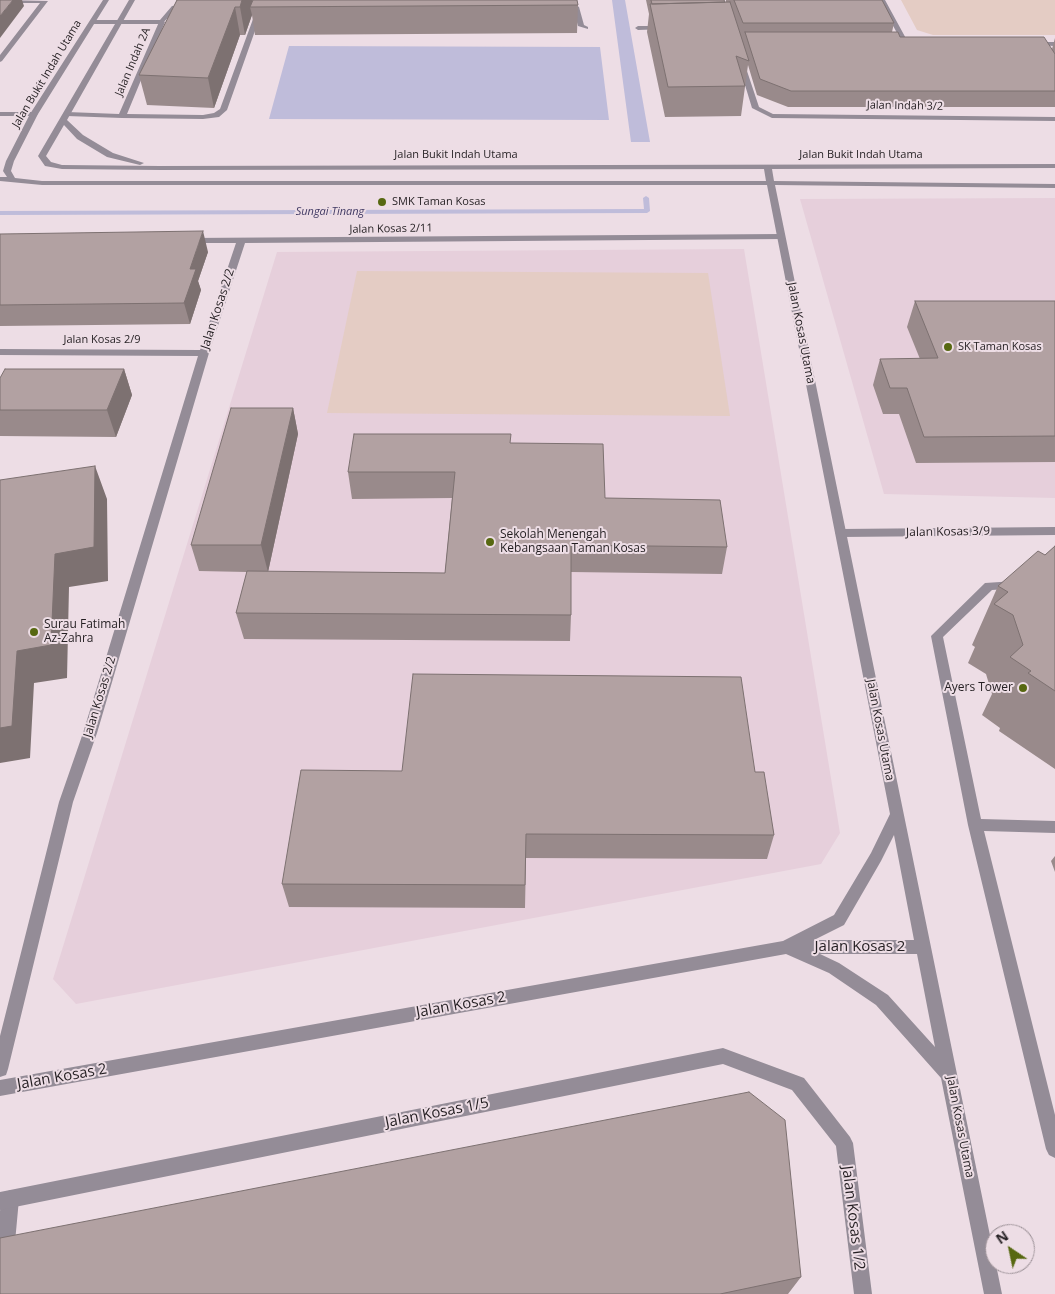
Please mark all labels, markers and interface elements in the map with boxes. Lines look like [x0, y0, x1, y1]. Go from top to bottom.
street label: Jalan Bukit Indah Utama [10, 18, 84, 130]
street label: Jalan Indah 2A [113, 26, 153, 98]
street label: Jalan Indah 3/2 [867, 99, 943, 113]
street label: Jalan Bukit Indah Utama [394, 148, 518, 162]
street label: Jalan Bukit Indah Utama [799, 148, 923, 162]
place label: SMK Taman Kosas [392, 195, 486, 209]
marker: SMK Taman Kosas [376, 196, 388, 208]
water label: Sungai Tinang [296, 205, 364, 219]
street label: Jalan Kosas 2/11 [349, 222, 433, 236]
street label: Jalan Kosas 2/2 [198, 267, 238, 351]
street label: Jalan Kosas Utama [784, 281, 818, 385]
street label: Jalan Kosas 2/9 [64, 333, 140, 347]
place label: SK Taman Kosas [958, 340, 1042, 354]
marker: SK Taman Kosas [942, 341, 954, 353]
street label: Jalan Kosas 3/9 [906, 524, 990, 540]
place label: Sekolah Menengah Kebangsaan Taman Kosas [500, 528, 646, 556]
marker: Sekolah Menengah Kebangsaan Taman Kosas [484, 536, 496, 548]
place label: Surau Fatimah Az-Zahra [44, 618, 125, 646]
marker: Surau Fatimah Az-Zahra [28, 626, 40, 638]
street label: Jalan Kosas 2/2 [81, 655, 119, 739]
street label: Jalan Kosas Utama [863, 678, 897, 782]
place label: Ayers Tower [944, 681, 1013, 695]
marker: Ayers Tower [1017, 682, 1029, 694]
street label: Jalan Kosas 2 [815, 938, 905, 956]
street label: Jalan Kosas 2 [415, 988, 507, 1022]
street label: Jalan Kosas 2 [16, 1060, 108, 1094]
street label: Jalan Kosas Utama [943, 1075, 977, 1179]
street label: Jalan Kosas 1/5 [384, 1094, 490, 1132]
street label: Jalan Kosas 1/2 [838, 1165, 868, 1271]
north arrow [985, 1224, 1035, 1274]
text: N [992, 1226, 1012, 1248]

